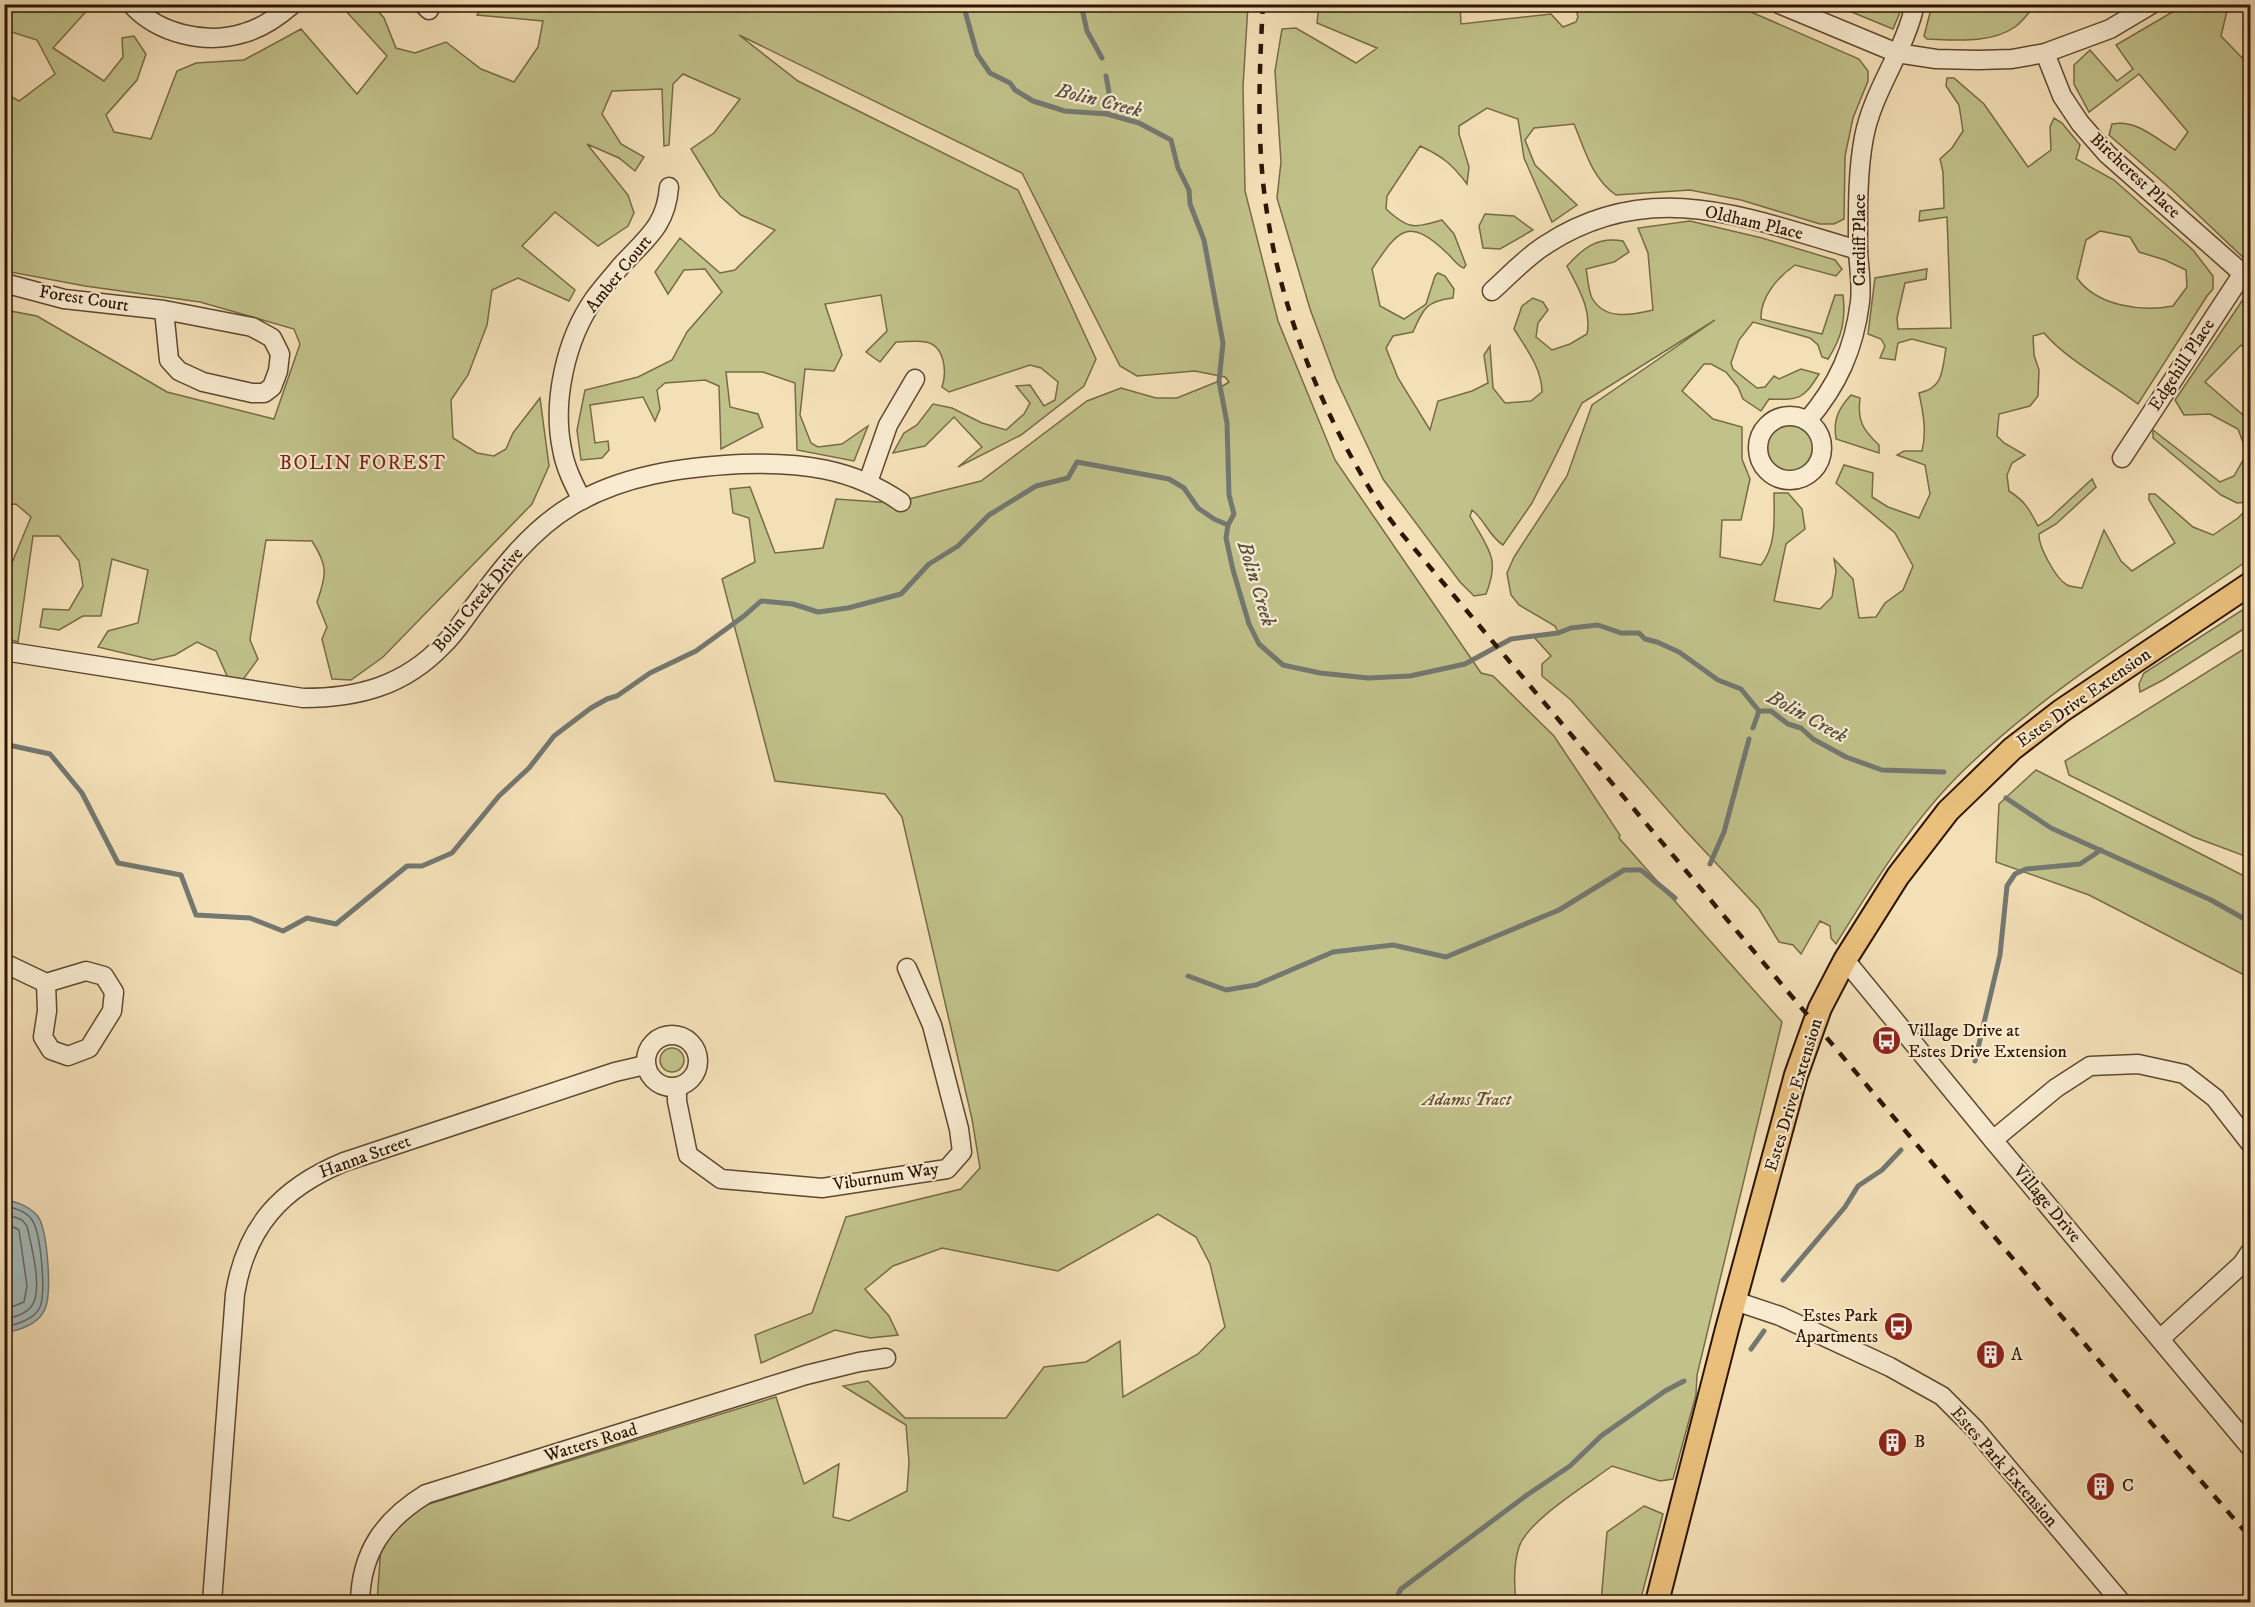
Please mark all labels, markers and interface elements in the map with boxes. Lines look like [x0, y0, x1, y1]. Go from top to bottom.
water label: Bolin Creek [1053, 78, 1145, 124]
street label: Birchcrest Place [2085, 128, 2185, 224]
street label: Cardiff Place [1849, 194, 1871, 286]
street label: Oldham Place [1703, 201, 1805, 245]
street label: Amber Court [581, 231, 657, 317]
street label: Forest Court [37, 281, 131, 317]
street label: Edgehill Place [2144, 315, 2220, 415]
district label: BOLIN FOREST [279, 451, 447, 476]
water label: Bolin Creek [1231, 538, 1281, 630]
street label: Bolin Creek Drive [428, 543, 528, 657]
street label: Estes Drive Extension [2013, 643, 2156, 753]
water label: Bolin Creek [1762, 684, 1852, 749]
street label: Estes Drive Extension [1760, 1015, 1828, 1174]
place label: Village Drive at Estes Drive Extension [1907, 1020, 2067, 1063]
bus stop icon: Village Drive at Estes Drive Extension [1871, 1025, 1903, 1057]
park label: Adams Tract [1421, 1089, 1513, 1111]
street label: Hanna Street [316, 1130, 414, 1184]
street label: Viburnum Way [831, 1158, 941, 1196]
street label: Village Drive [2008, 1160, 2086, 1247]
place label: Estes Park Apartments [1795, 1305, 1878, 1348]
bus stop icon: Estes Park Apartments [1883, 1310, 1915, 1342]
building icon: A [1974, 1339, 2006, 1371]
place label: A [2011, 1344, 2023, 1366]
street label: Estes Park Extension [1946, 1402, 2063, 1532]
street label: Watters Road [541, 1418, 640, 1468]
building icon: B [1877, 1426, 1909, 1458]
place label: B [1914, 1431, 1925, 1453]
building icon: C [2085, 1470, 2117, 1502]
place label: C [2122, 1475, 2134, 1497]

